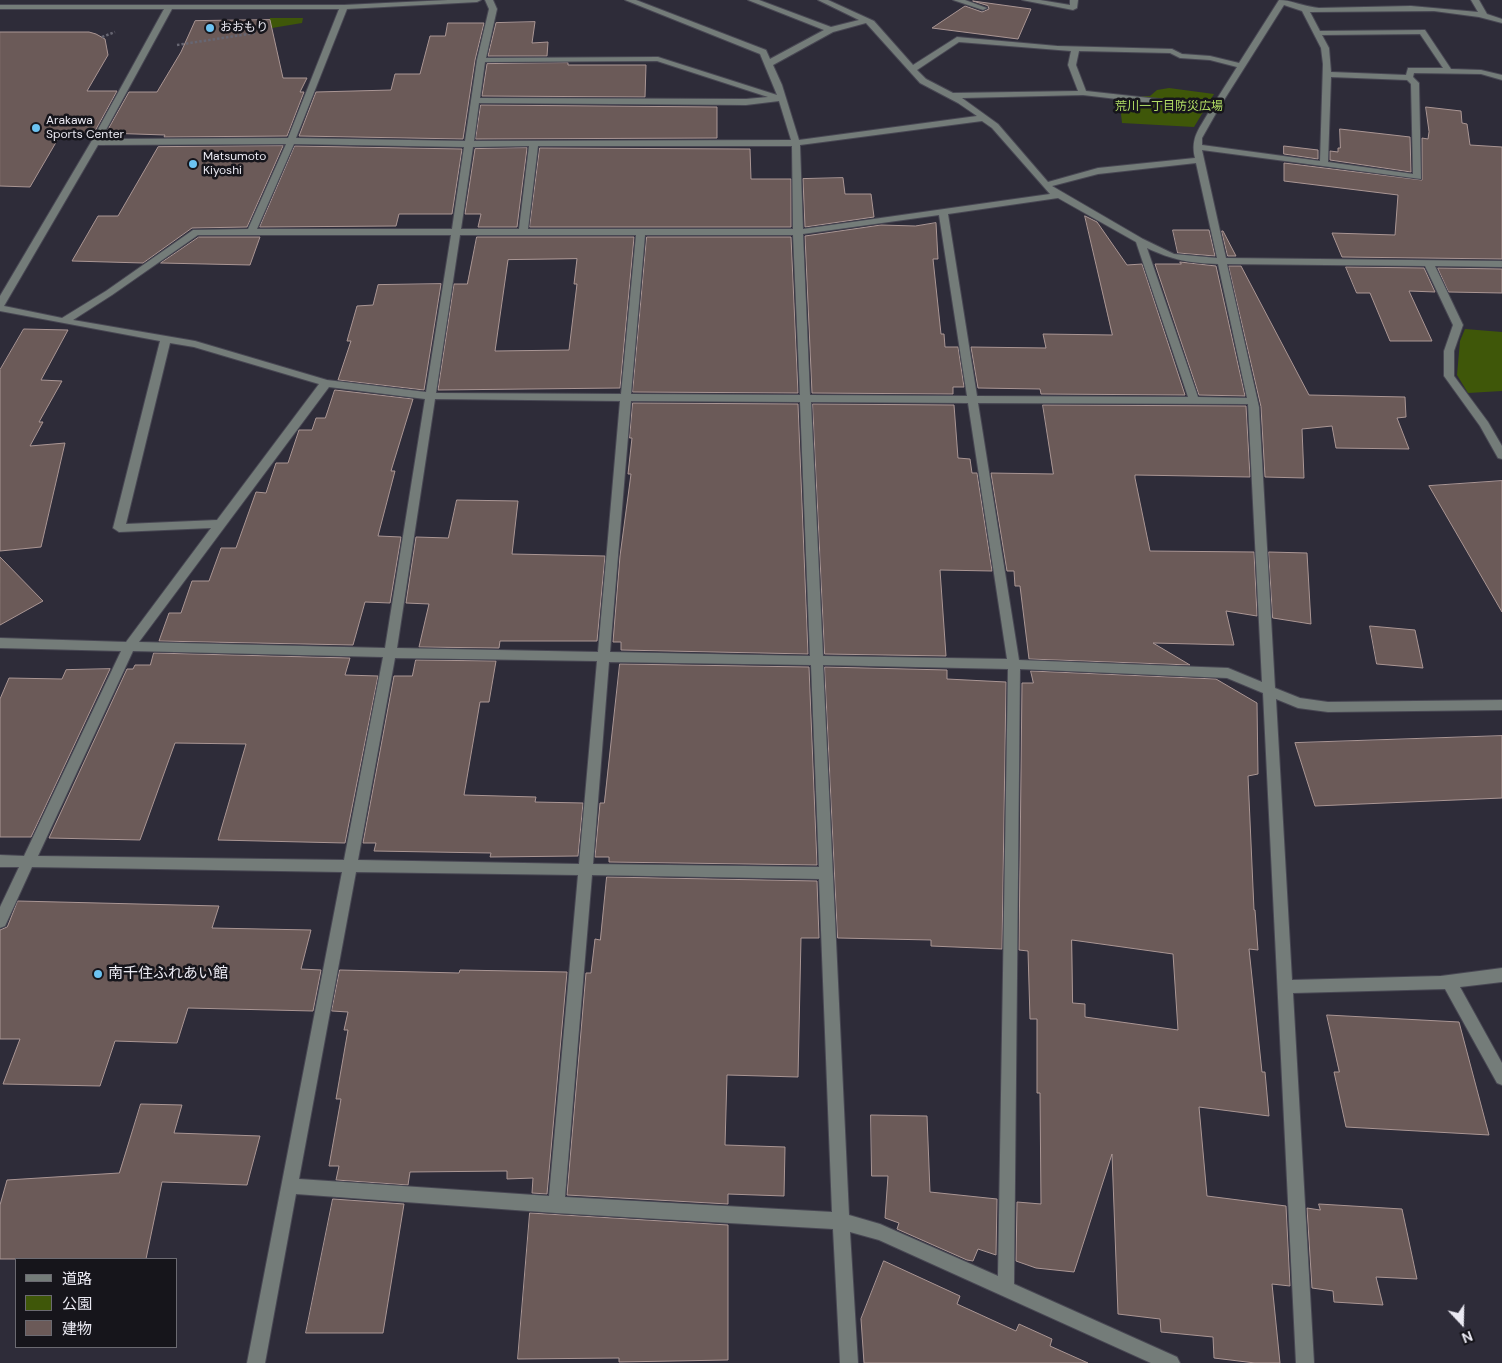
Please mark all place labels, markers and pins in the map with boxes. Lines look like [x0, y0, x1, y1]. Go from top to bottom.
place label: おおもり [220, 21, 268, 35]
marker: おおもり [204, 22, 216, 34]
place label: Arakawa Sports Center [46, 114, 124, 142]
marker: Arakawa Sports Center [30, 122, 42, 134]
place label: Matsumoto Kiyoshi [203, 150, 266, 178]
marker: Matsumoto Kiyoshi [187, 158, 199, 170]
place label: 南千住ふれあい館 [108, 965, 228, 983]
marker: 南千住ふれあい館 [92, 968, 104, 980]

